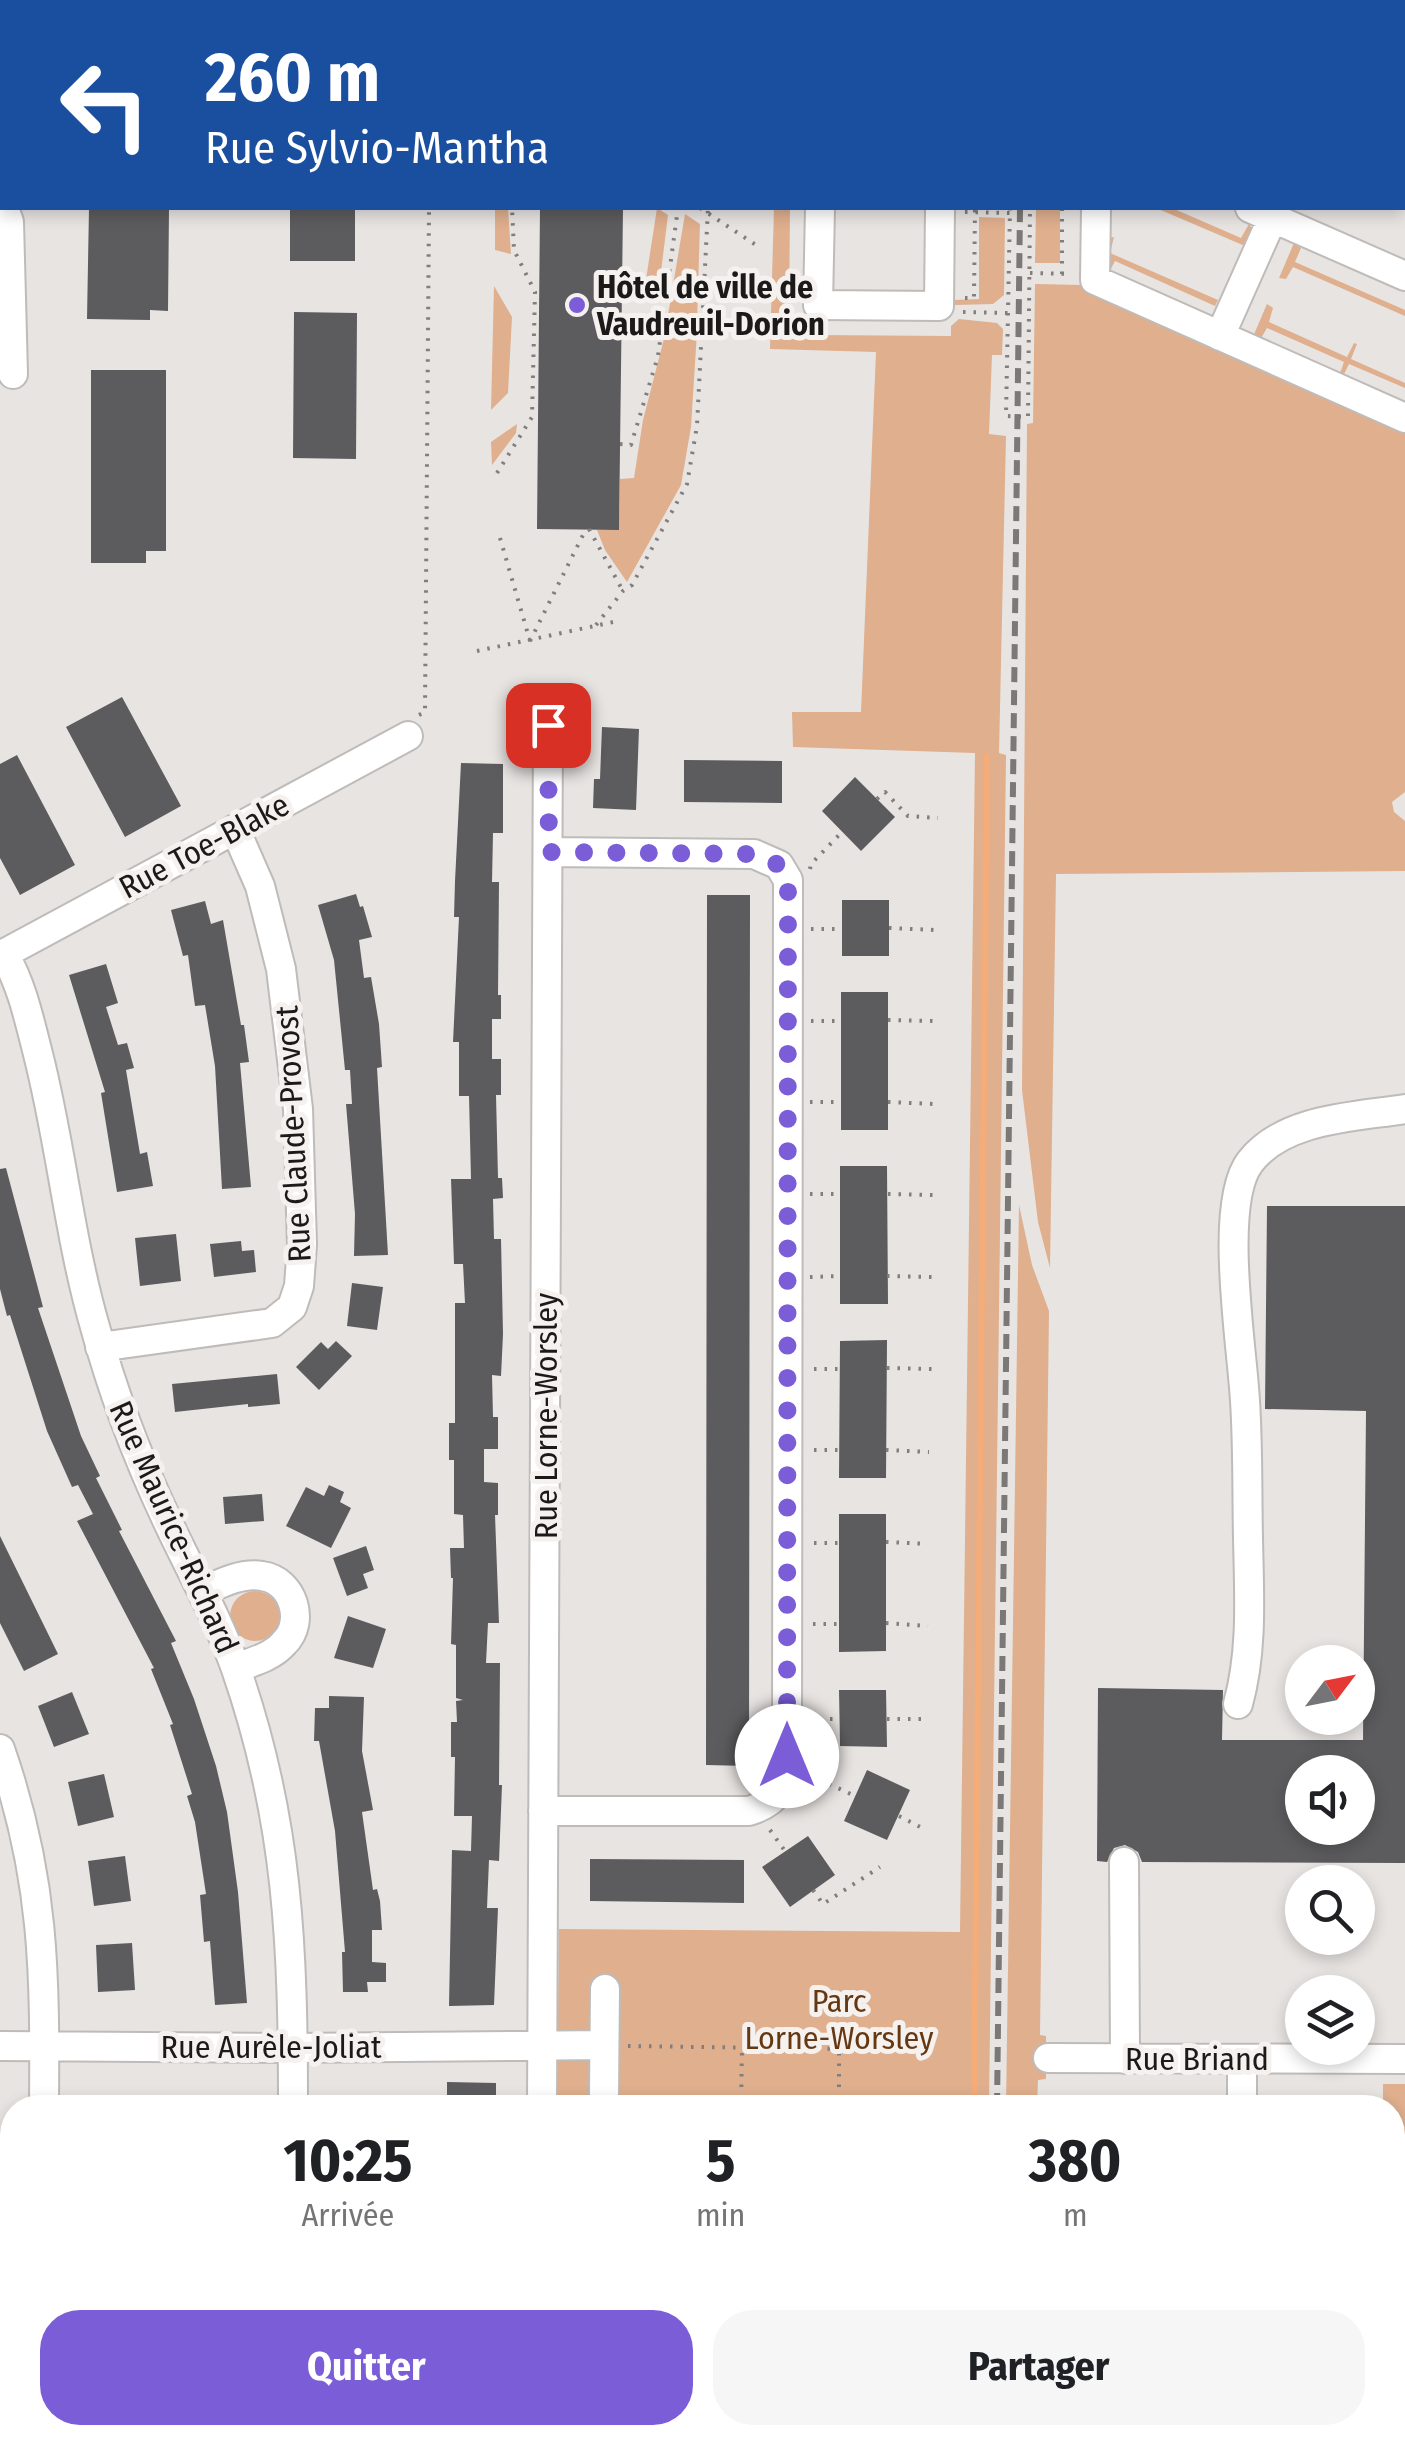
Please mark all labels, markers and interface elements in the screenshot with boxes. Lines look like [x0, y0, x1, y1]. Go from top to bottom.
text: 260 m [205, 36, 380, 120]
icon: left [40, 40, 170, 170]
text: Rue Sylvio-Mantha [205, 121, 549, 175]
place label: Hôtel de ville de Vaudreuil-Dorion [596, 268, 825, 343]
marker: Hôtel de ville de Vaudreuil-Dorion [566, 294, 588, 316]
pin [506, 683, 591, 768]
icon: arrive [521, 698, 576, 753]
street label: Rue Toe-Blake [113, 785, 295, 907]
street label: Rue Claude-Provost [267, 1004, 319, 1263]
street label: Rue Lorne-Worsley [527, 1292, 565, 1539]
street label: Rue Maurice-Richard [101, 1395, 247, 1659]
north arrow [1285, 1645, 1375, 1735]
map controls [1285, 1645, 1375, 2065]
position arrow [735, 1704, 839, 1808]
button: sound [1285, 1755, 1375, 1845]
button: search [1285, 1865, 1375, 1955]
button: layers [1285, 1975, 1375, 2065]
park label: Parc Lorne-Worsley [744, 1982, 934, 2057]
street label: Rue Aurèle-Joliat [161, 2028, 382, 2066]
street label: Rue Briand [1125, 2040, 1269, 2078]
text: 10:25 [283, 2125, 413, 2197]
text: 5 [706, 2125, 735, 2197]
text: 380 [1029, 2125, 1122, 2197]
text: Arrivée [301, 2196, 394, 2234]
text: min [696, 2196, 745, 2234]
text: m [1063, 2196, 1088, 2234]
button: Quitter [40, 2310, 693, 2425]
button: Partager [713, 2310, 1365, 2425]

